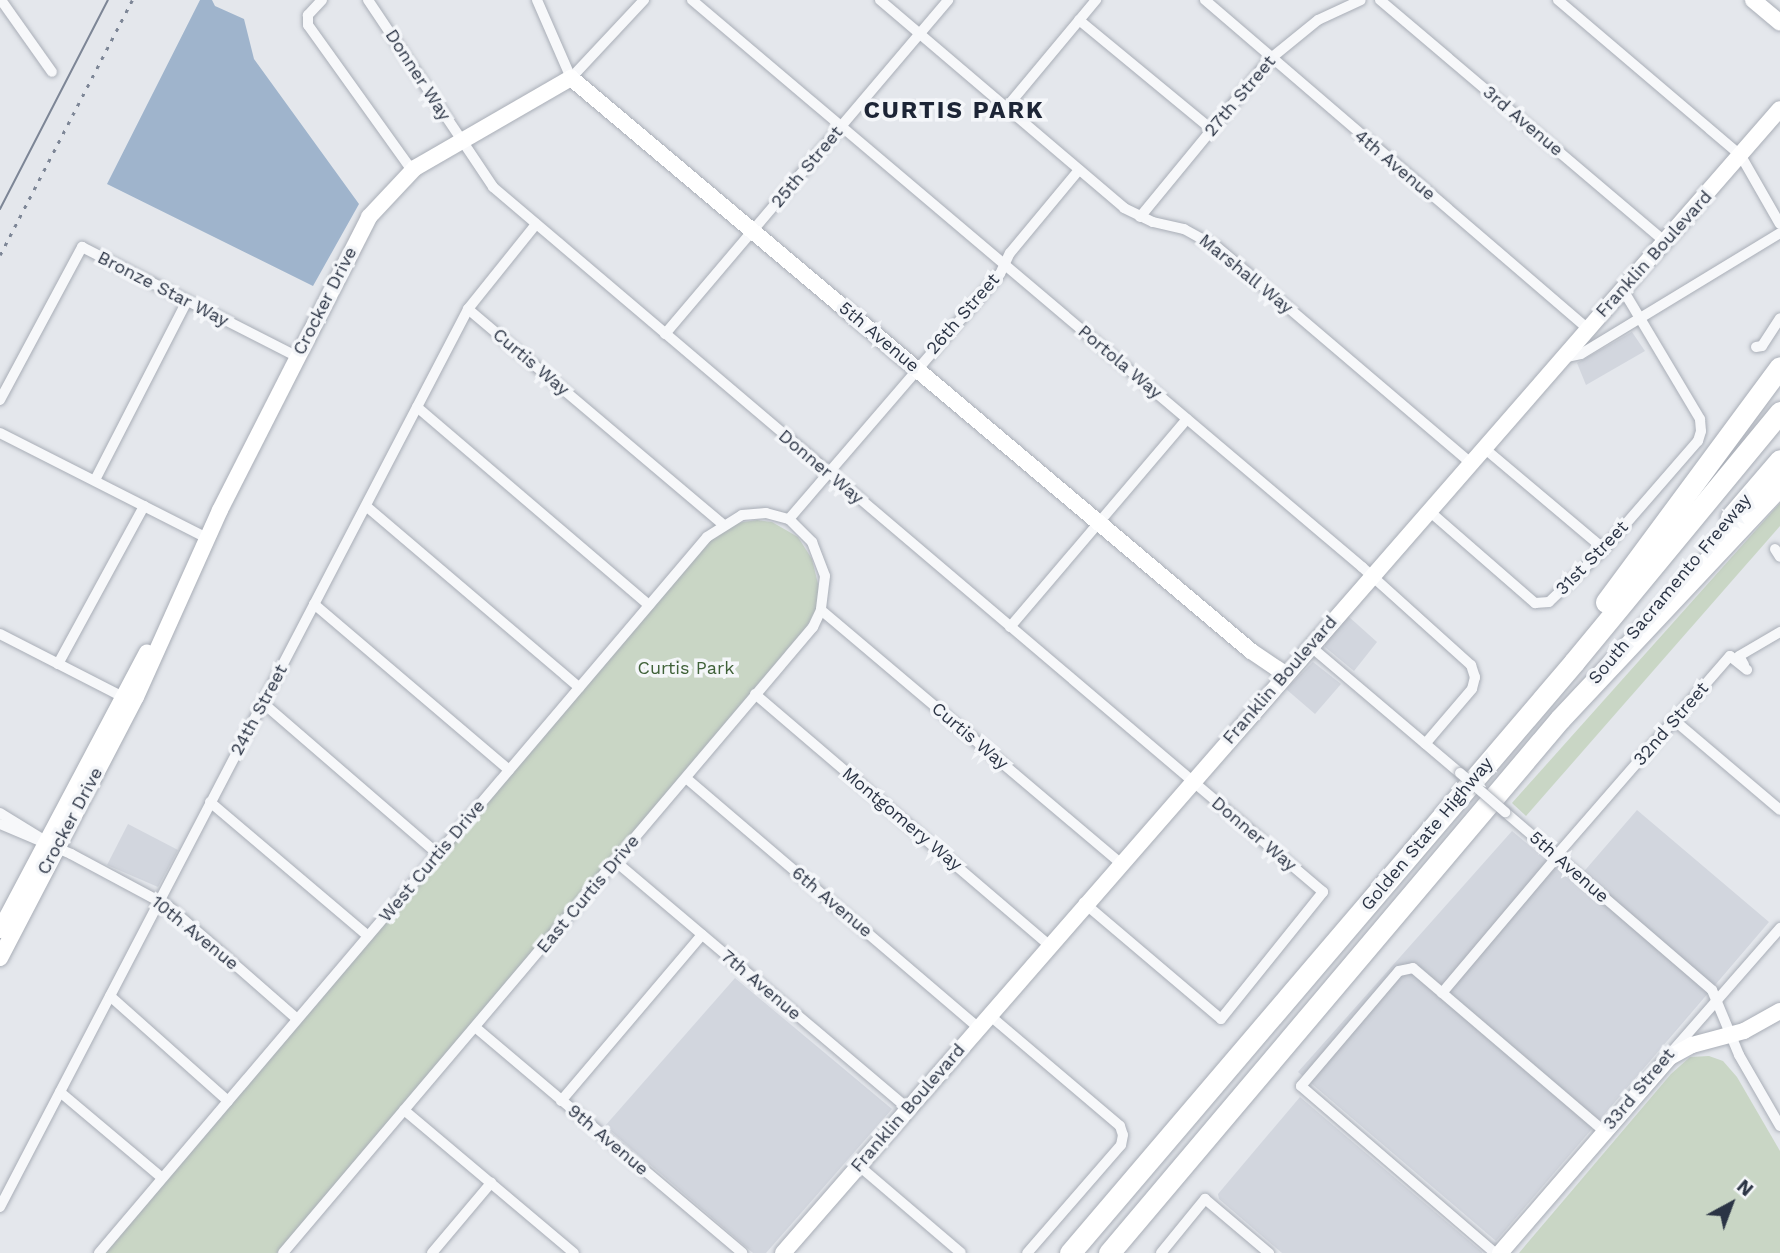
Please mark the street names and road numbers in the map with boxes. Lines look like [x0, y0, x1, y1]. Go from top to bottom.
street label: Donner Way [380, 25, 456, 125]
street label: 27th Street [1200, 51, 1280, 141]
street label: 3rd Avenue [1478, 81, 1568, 161]
street label: 25th Street [767, 122, 847, 212]
street label: 4th Avenue [1350, 125, 1440, 205]
street label: Franklin Boulevard [1591, 186, 1717, 322]
street label: Marshall Way [1194, 229, 1298, 319]
street label: Crocker Drive [288, 243, 362, 359]
street label: Bronze Star Way [93, 246, 233, 332]
street label: 26th Street [922, 269, 1004, 359]
street label: 5th Avenue [834, 297, 924, 377]
street label: Portola Way [1073, 320, 1167, 404]
street label: Curtis Way [488, 324, 574, 400]
street label: Donner Way [774, 425, 868, 509]
street label: South Sacramento Freeway [1584, 489, 1756, 689]
street label: 31st Street [1551, 516, 1633, 600]
street label: Franklin Boulevard [1218, 611, 1342, 749]
street label: 24th Street [226, 661, 292, 759]
street label: 32nd Street [1629, 678, 1713, 770]
street label: Curtis Way [927, 698, 1013, 774]
street label: Golden State Highway [1356, 753, 1498, 915]
street label: Montgomery Way [837, 762, 967, 876]
street label: Crocker Drive [33, 763, 107, 879]
street label: Donner Way [1207, 792, 1301, 876]
street label: West Curtis Drive [374, 795, 490, 927]
street label: 5th Avenue [1525, 826, 1613, 908]
street label: East Curtis Drive [532, 830, 644, 958]
street label: 6th Avenue [787, 862, 877, 942]
street label: 10th Avenue [147, 891, 243, 975]
street label: 7th Avenue [716, 945, 806, 1025]
street label: Franklin Boulevard [846, 1039, 970, 1177]
street label: 33rd Street [1599, 1044, 1679, 1134]
street label: 9th Avenue [563, 1100, 653, 1180]

